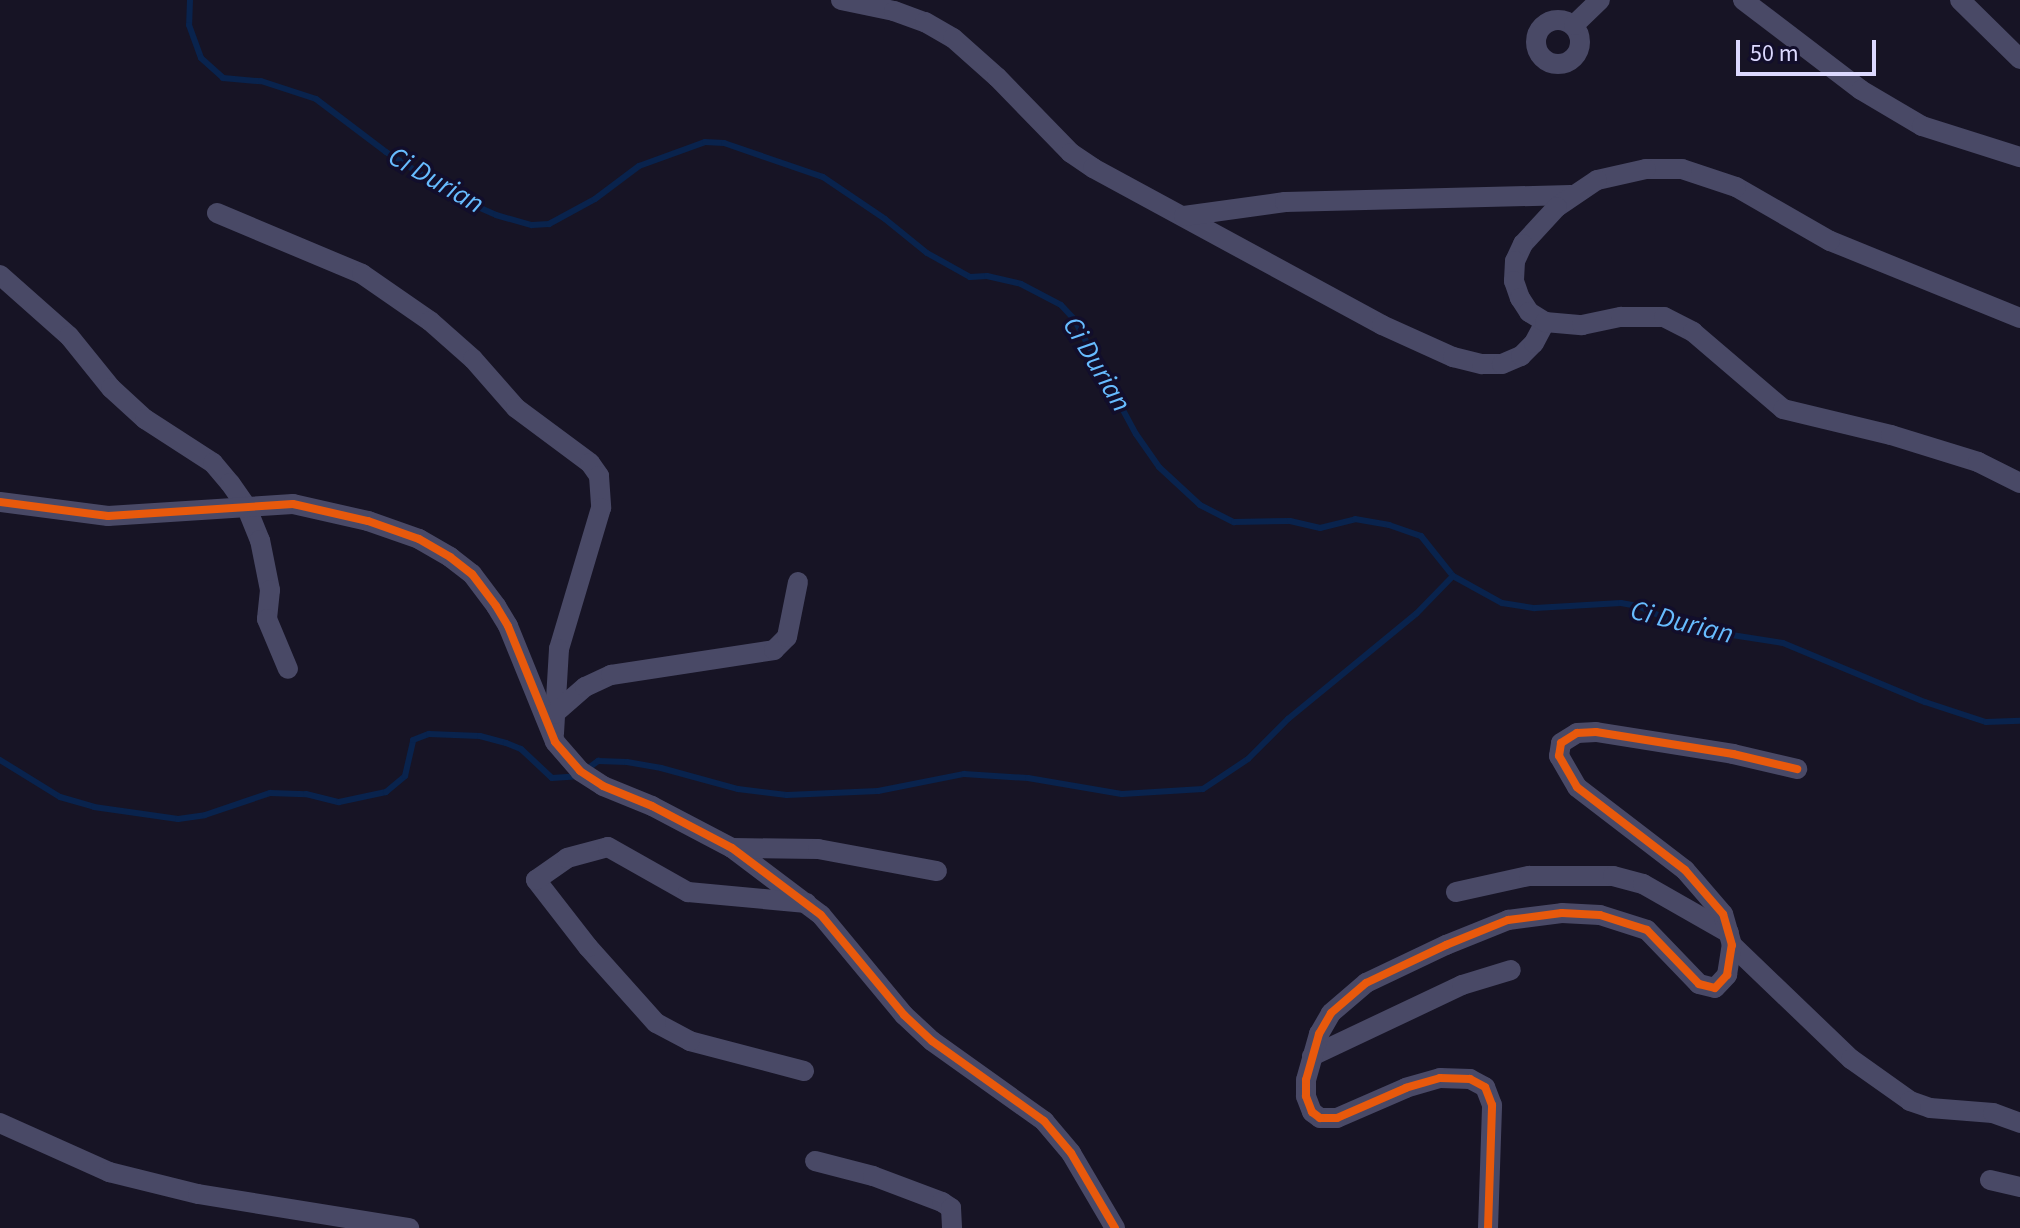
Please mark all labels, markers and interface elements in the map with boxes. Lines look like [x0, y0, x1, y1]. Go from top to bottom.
scale bar [1740, 24, 1880, 74]
text: 50 m [1750, 36, 1799, 71]
water label: Ci Durian [382, 139, 490, 221]
water label: Ci Durian [1056, 310, 1138, 418]
water label: Ci Durian [1627, 593, 1737, 651]

